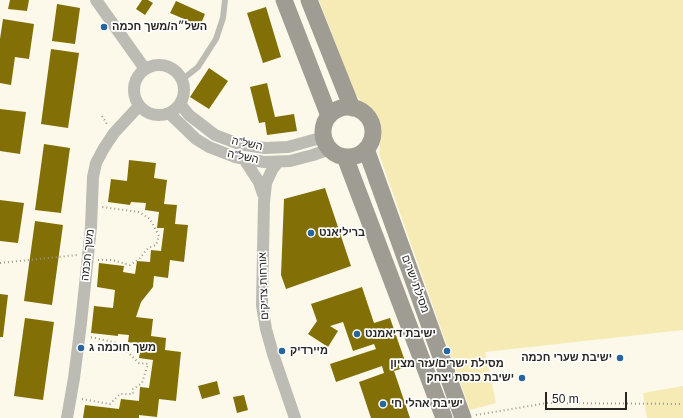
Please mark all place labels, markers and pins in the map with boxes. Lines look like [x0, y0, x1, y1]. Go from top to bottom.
place label: השל״ה/משך חכמה [112, 20, 207, 34]
marker: השל״ה/משך חכמה [99, 22, 109, 32]
place label: בריליאנט [319, 226, 365, 240]
marker: בריליאנט [306, 228, 316, 238]
place label: ישיבת דיאמנט [365, 327, 436, 341]
marker: ישיבת דיאמנט [352, 329, 362, 339]
place label: משך חוכמה ג [89, 341, 156, 355]
marker: משך חוכמה ג [76, 343, 86, 353]
place label: מיירדיק [290, 344, 328, 358]
marker: מיירדיק [277, 346, 287, 356]
marker: מסילת ישרים/עזר מציון [442, 346, 452, 356]
place label: ישיבת שערי חכמה [521, 351, 612, 365]
marker: ישיבת שערי חכמה [615, 353, 625, 363]
place label: מסילת ישרים/עזר מציון [390, 357, 504, 371]
place label: ישיבת כנסת יצחק [426, 371, 514, 385]
marker: ישיבת כנסת יצחק [517, 373, 527, 383]
place label: ישיבת אהלי חי [391, 397, 463, 411]
marker: ישיבת אהלי חי [378, 399, 388, 409]

